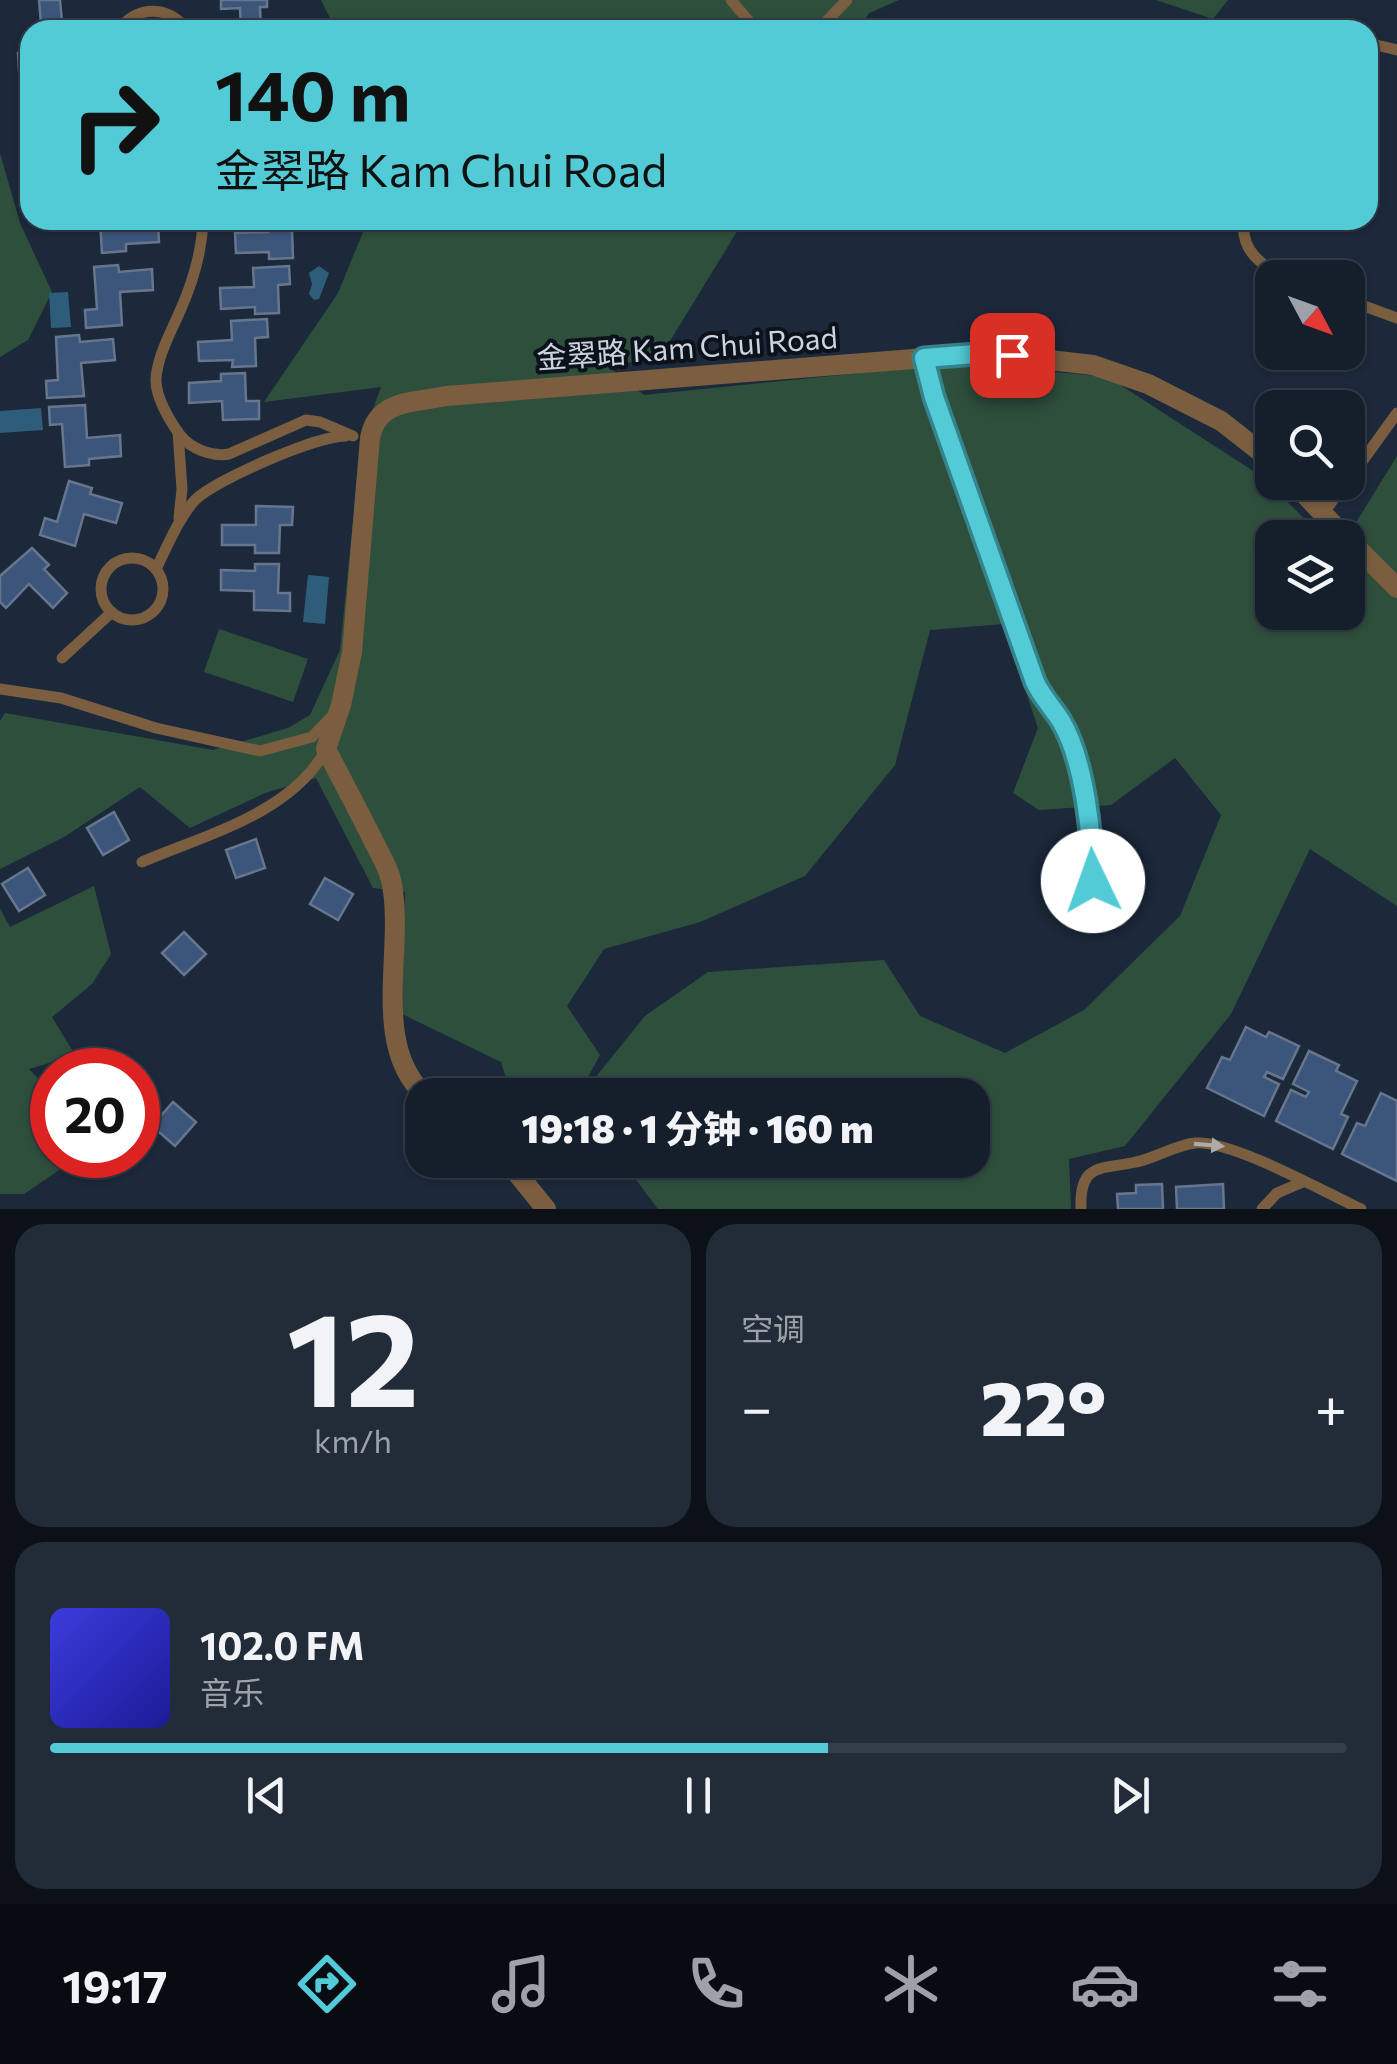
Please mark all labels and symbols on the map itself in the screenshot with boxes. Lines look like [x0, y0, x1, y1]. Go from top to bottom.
north arrow [1255, 260, 1365, 370]
pin [970, 313, 1055, 398]
street label: 金翠路 Kam Chui Road [535, 317, 839, 375]
position arrow [1041, 829, 1145, 933]
speed limit sign: 20 [30, 1048, 160, 1178]
one-way arrow [1194, 1138, 1225, 1154]

